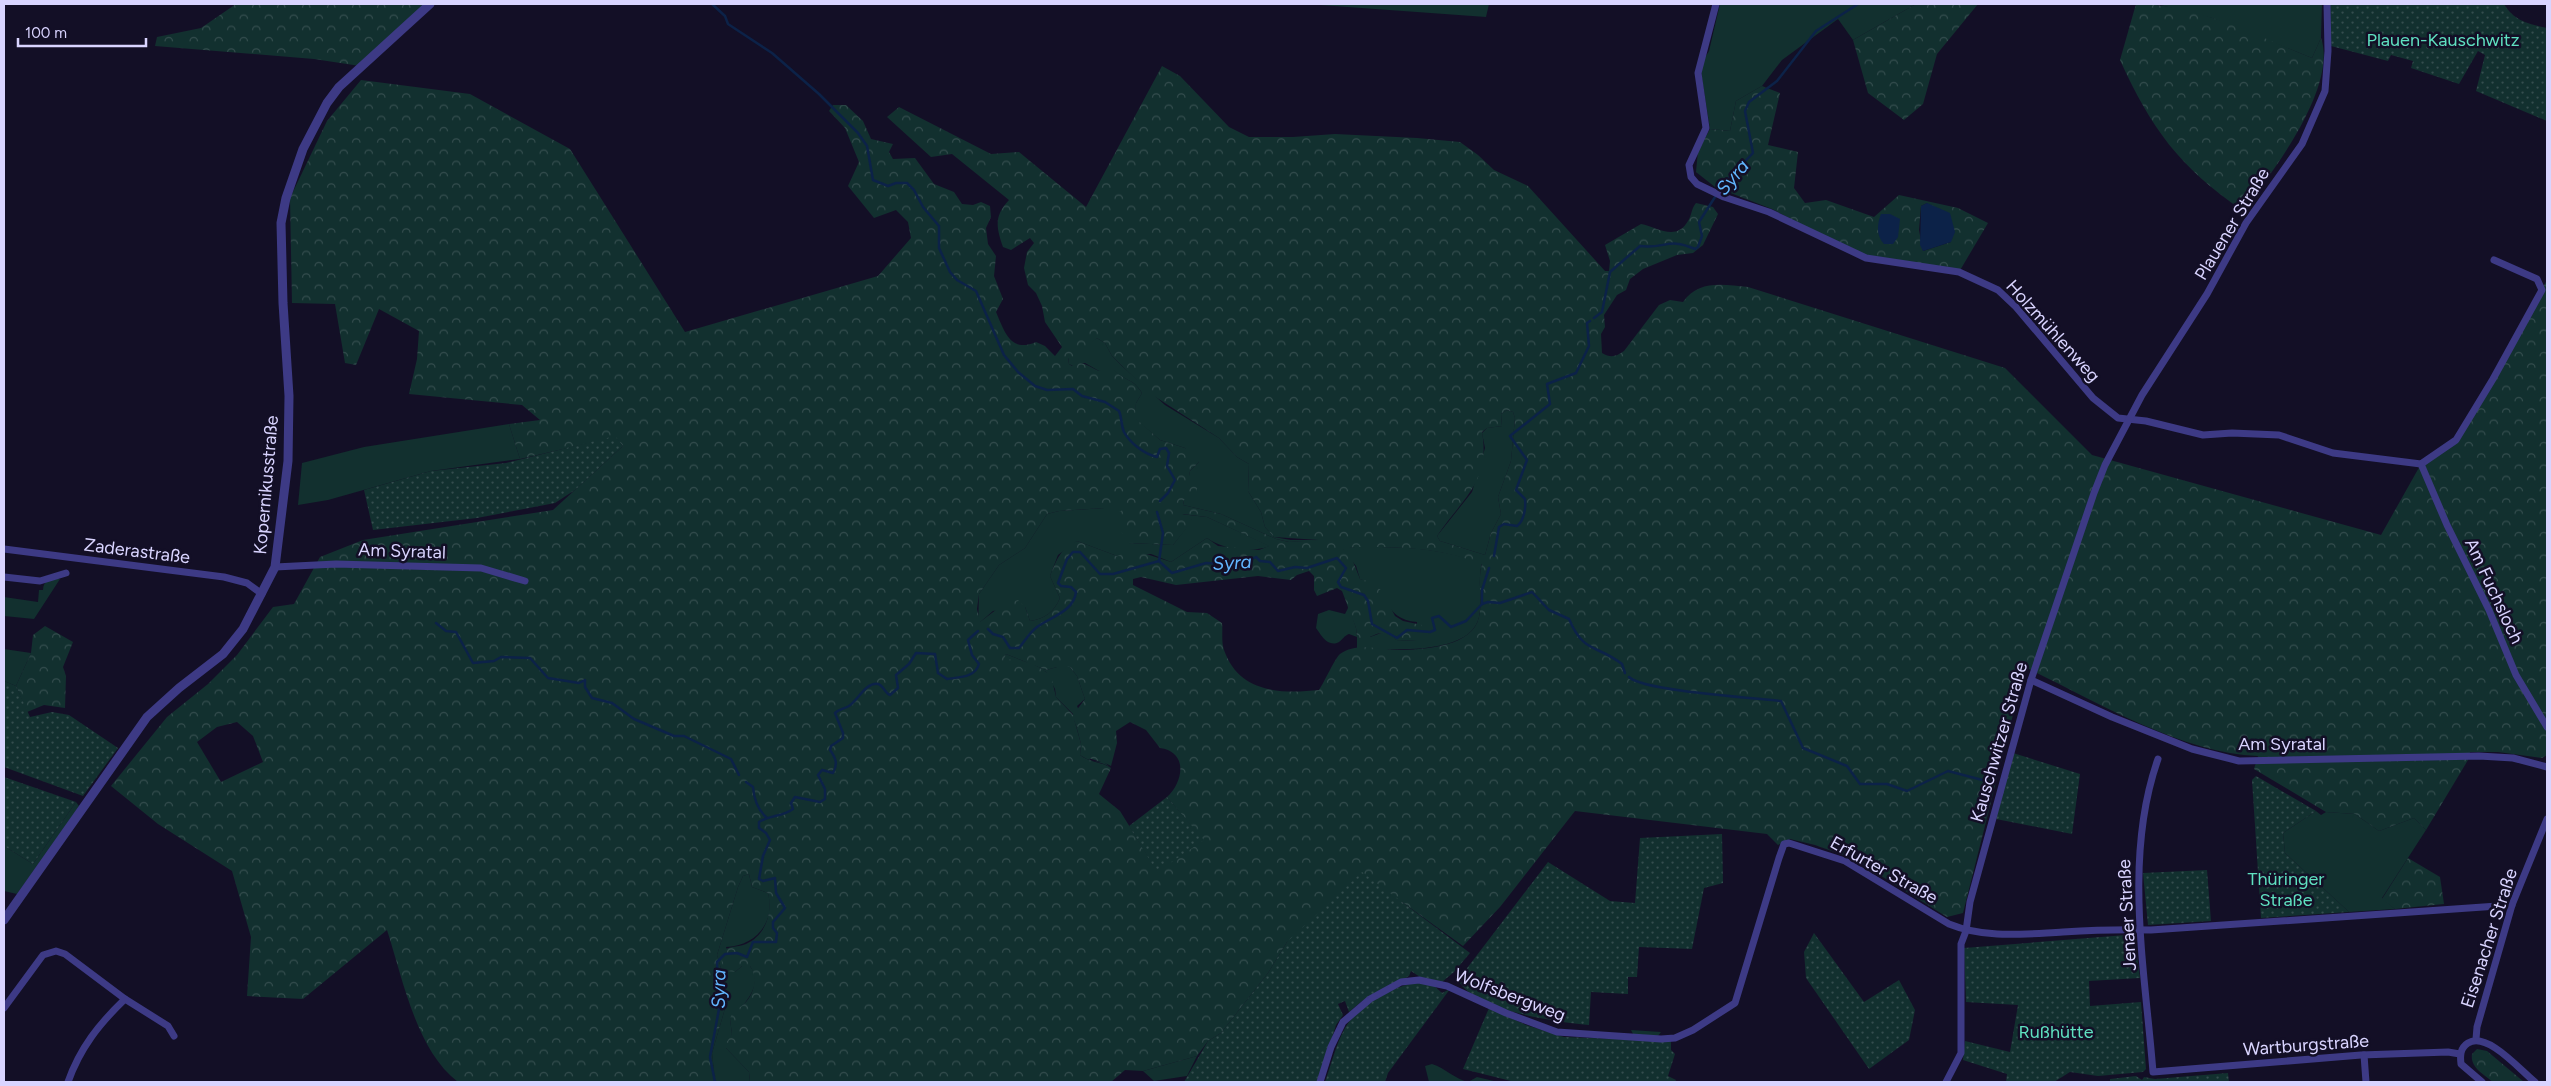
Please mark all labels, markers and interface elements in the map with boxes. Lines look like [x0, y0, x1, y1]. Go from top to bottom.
scale bar [18, 15, 145, 47]
text: 100 m [25, 24, 67, 42]
park label: Plauen-Kauschwitz [2366, 29, 2520, 51]
water label: Syra [1711, 155, 1754, 200]
street label: Plauener Straße [2190, 164, 2274, 284]
street label: Holzmühlenweg [2001, 275, 2105, 387]
street label: Kopernikusstraße [249, 414, 283, 556]
street label: Zaderastraße [83, 534, 192, 568]
street label: Am Fuchsloch [2460, 535, 2528, 647]
street label: Am Syratal [358, 538, 446, 564]
water label: Syra [1212, 550, 1252, 575]
street label: Kauschwitzer Straße [1966, 659, 2032, 825]
street label: Am Syratal [2238, 733, 2326, 755]
street label: Erfurter Straße [1826, 831, 1942, 909]
street label: Jenaer Straße [2113, 858, 2141, 971]
street label: Eisenacher Straße [2456, 865, 2522, 1011]
park label: Thüringer Straße [2248, 868, 2324, 911]
street label: Wolfsbergweg [1451, 964, 1569, 1026]
water label: Syra [707, 969, 730, 1009]
park label: Rußhütte [2019, 1021, 2094, 1043]
street label: Wartburgstraße [2242, 1030, 2370, 1060]

